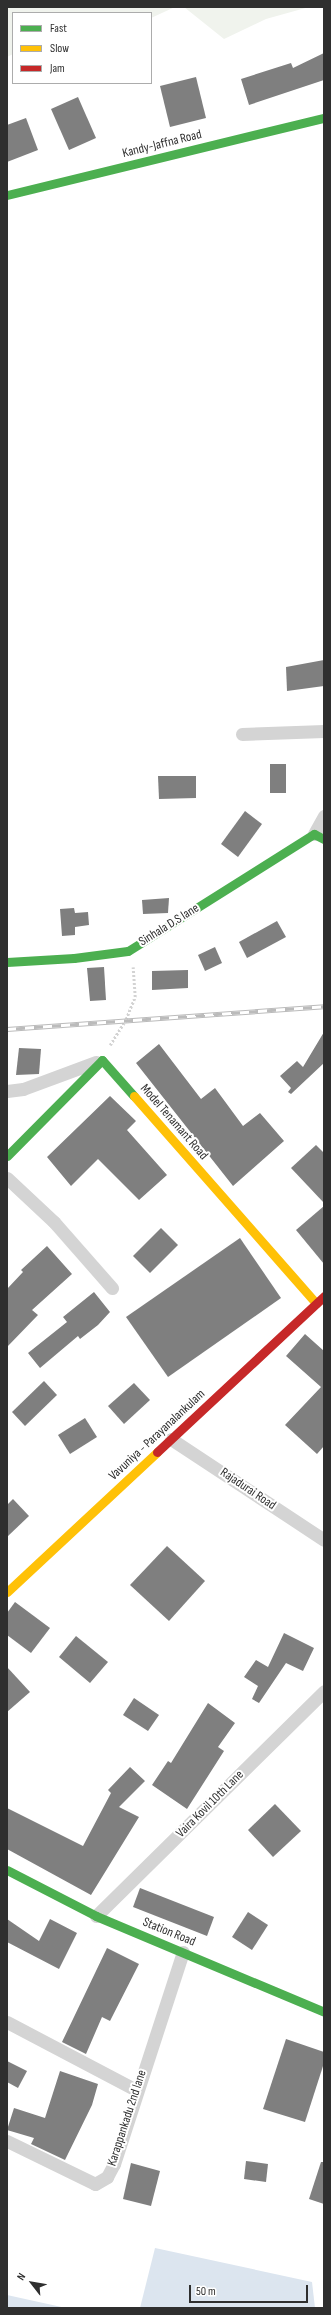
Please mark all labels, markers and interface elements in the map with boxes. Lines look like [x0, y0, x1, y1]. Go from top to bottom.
legend [12, 12, 152, 84]
text: Fast [50, 21, 67, 36]
text: Slow [50, 41, 69, 56]
text: Jam [50, 61, 65, 76]
street label: Kandy-Jaffna Road [121, 127, 203, 161]
street label: Sinhala D.S lane [136, 900, 202, 950]
street label: Model Tenamant Road [137, 1081, 211, 1163]
street label: Vavuniya - Parayanalankulam [106, 1386, 208, 1484]
street label: Rajadurai Road [217, 1465, 279, 1513]
street label: Vaira Kovil 10th Lane [173, 1767, 247, 1841]
street label: Station Road [140, 1914, 198, 1950]
street label: Karappankadu 2nd lane [104, 2068, 150, 2168]
north arrow [12, 2263, 52, 2303]
text: N [14, 2271, 28, 2282]
scale bar [191, 2277, 310, 2303]
text: 50 m [196, 2284, 216, 2299]

